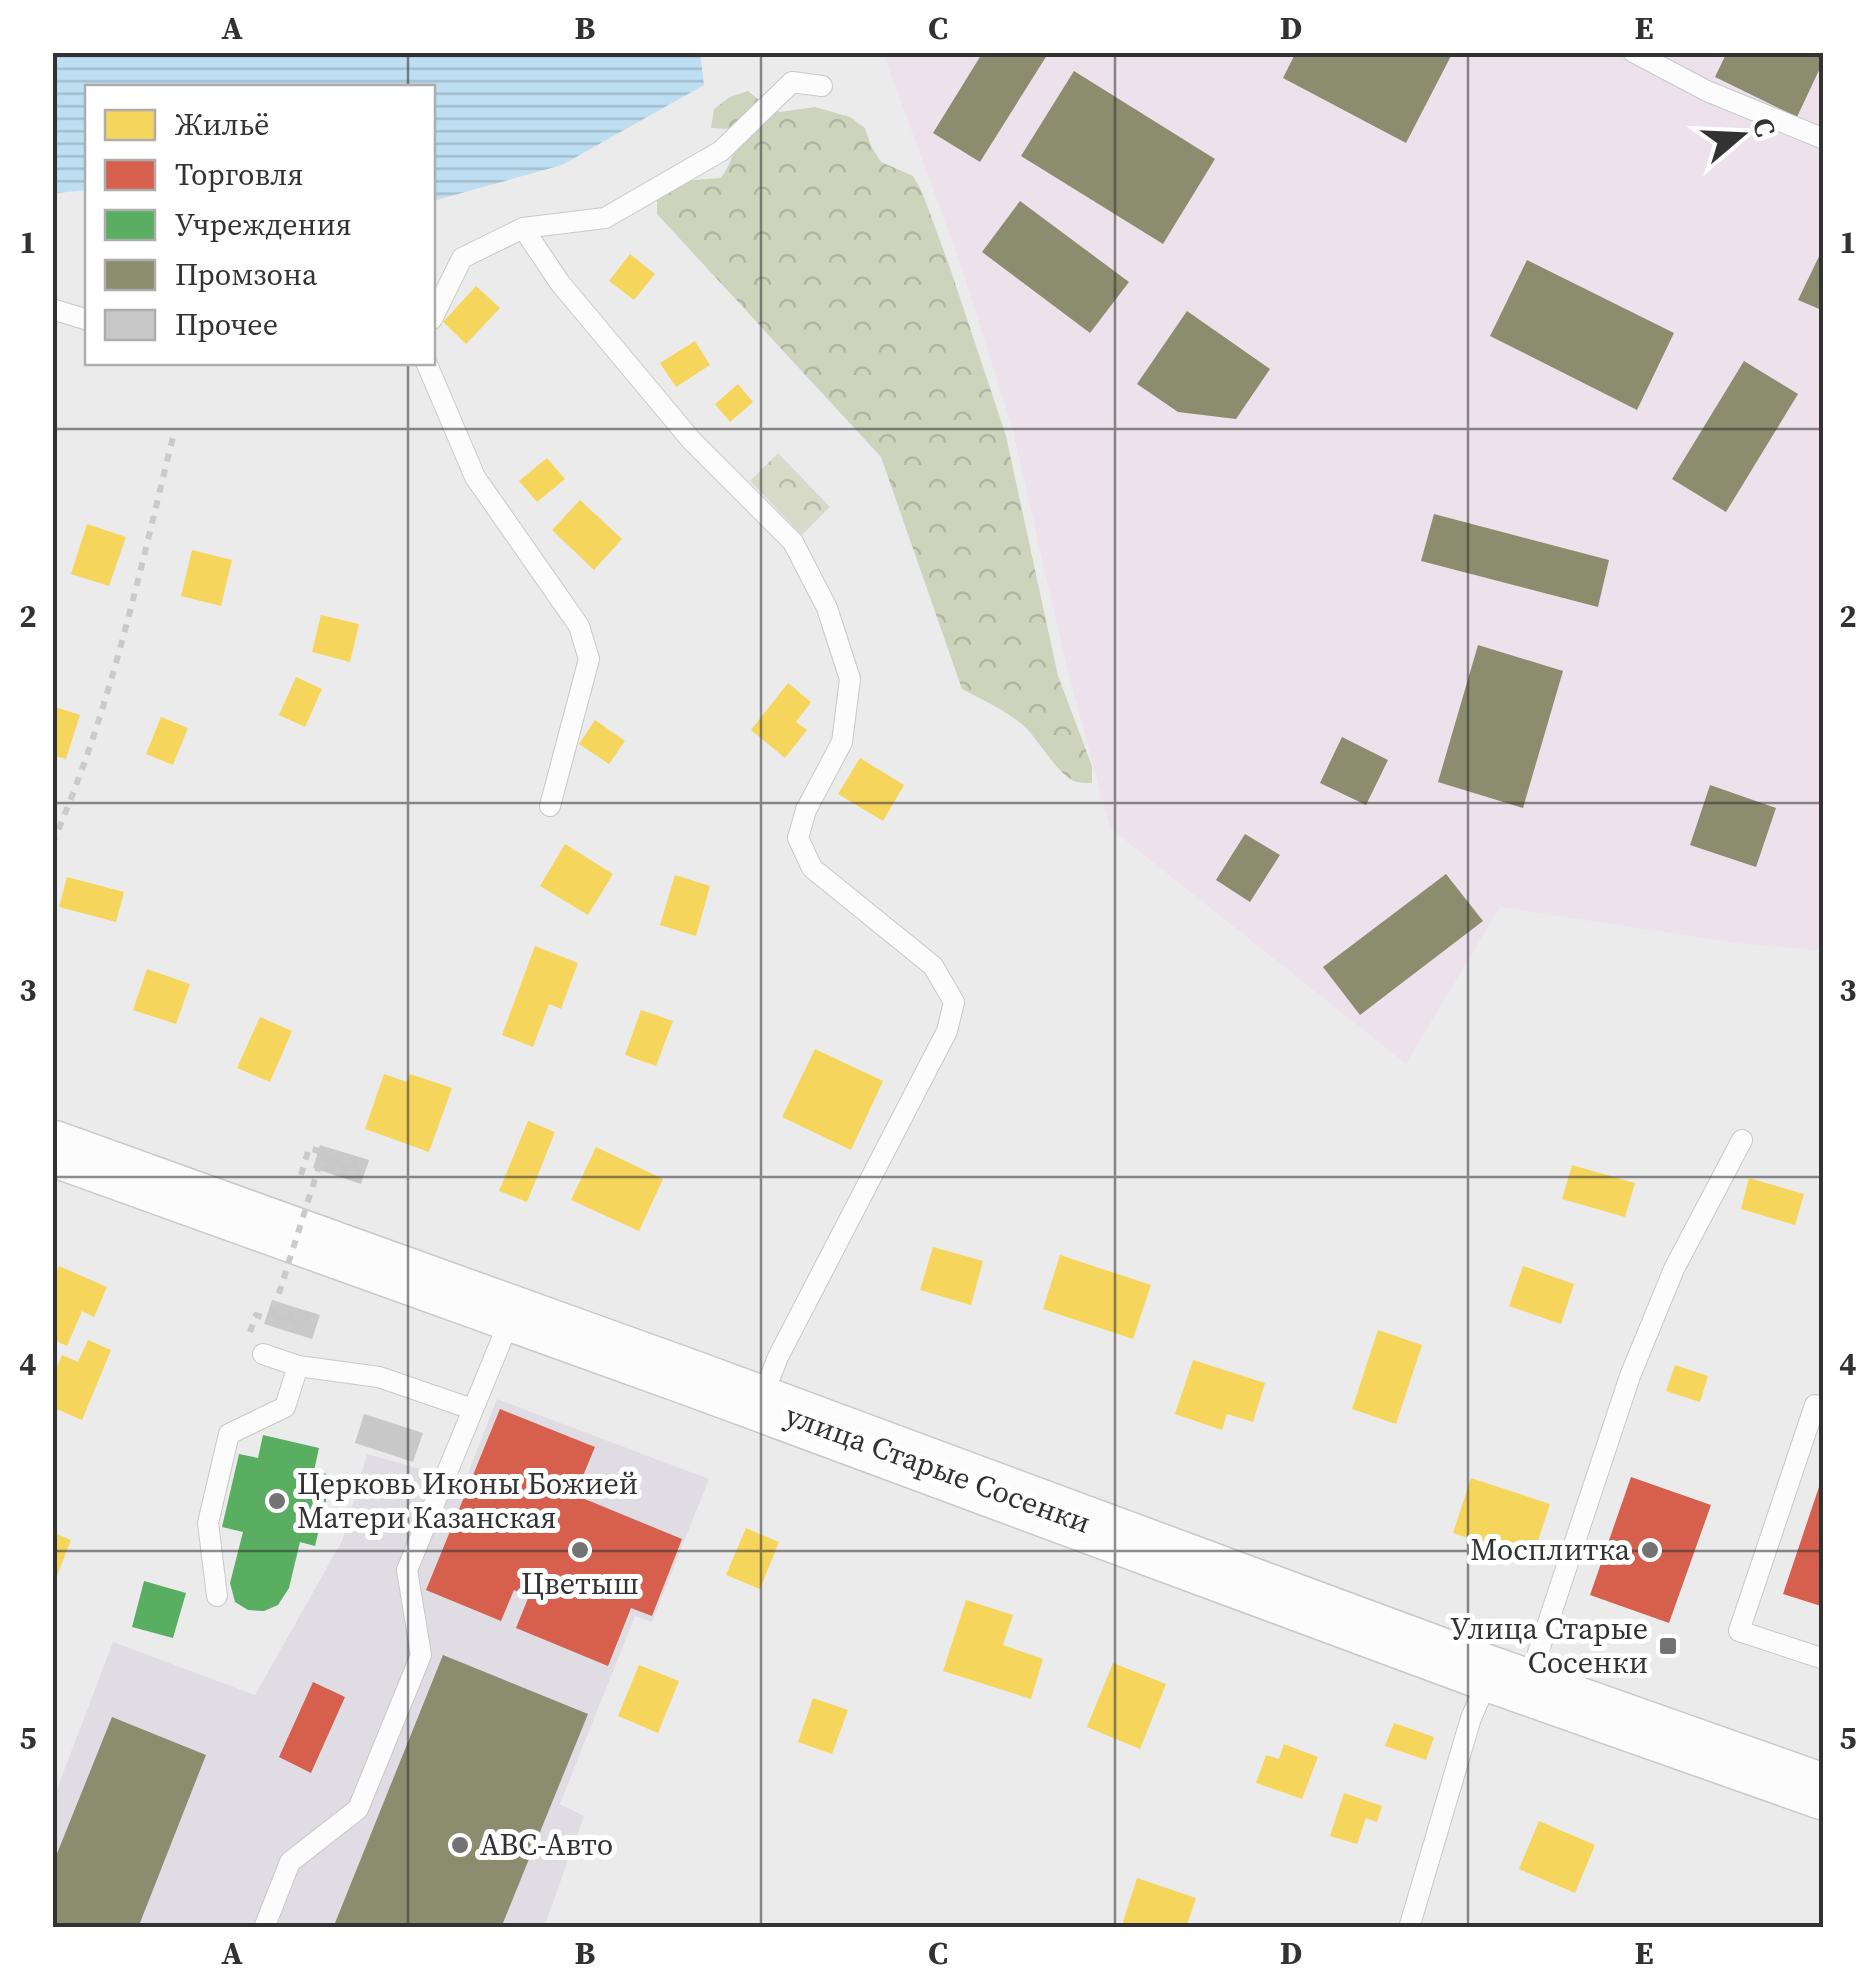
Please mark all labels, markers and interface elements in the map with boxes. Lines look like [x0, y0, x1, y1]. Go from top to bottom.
text: A [221, 6, 243, 50]
text: B [575, 6, 596, 50]
text: C [928, 6, 948, 50]
text: D [1280, 6, 1302, 50]
text: E [1634, 6, 1654, 50]
legend [85, 85, 435, 365]
north arrow [1691, 85, 1791, 185]
text: Жильё [175, 104, 269, 145]
text: С [1744, 112, 1785, 141]
text: Торговля [175, 154, 303, 195]
text: Учреждения [175, 204, 352, 245]
text: 1 [19, 220, 37, 264]
text: 1 [1839, 220, 1857, 264]
text: Промзона [175, 254, 318, 295]
text: Прочее [175, 304, 278, 345]
text: 2 [19, 594, 37, 638]
text: 2 [1839, 594, 1857, 638]
text: 3 [19, 968, 37, 1012]
text: 3 [1839, 968, 1857, 1012]
text: 4 [19, 1342, 37, 1386]
text: 4 [1839, 1342, 1857, 1386]
street label: улица Старые Сосенки [780, 1394, 1096, 1543]
place label: Церковь Иконы Божией Матери Казанская [297, 1463, 638, 1538]
marker: Церковь Иконы Божией Матери Казанская [266, 1490, 288, 1512]
place label: Мосплитка [1470, 1529, 1631, 1570]
marker: Цветыш [569, 1539, 591, 1561]
marker: Мосплитка [1639, 1539, 1661, 1561]
place label: Цветыш [521, 1563, 639, 1604]
place label: Улица Старые Сосенки [1450, 1608, 1648, 1683]
marker: Улица Старые Сосенки [1657, 1635, 1679, 1657]
text: 5 [19, 1716, 37, 1760]
text: 5 [1839, 1716, 1857, 1760]
place label: АВС-Авто [480, 1824, 613, 1865]
marker: АВС-Авто [449, 1834, 471, 1856]
text: A [221, 1931, 243, 1975]
text: B [575, 1931, 596, 1975]
text: C [928, 1931, 948, 1975]
text: D [1280, 1931, 1302, 1975]
text: E [1634, 1931, 1654, 1975]

